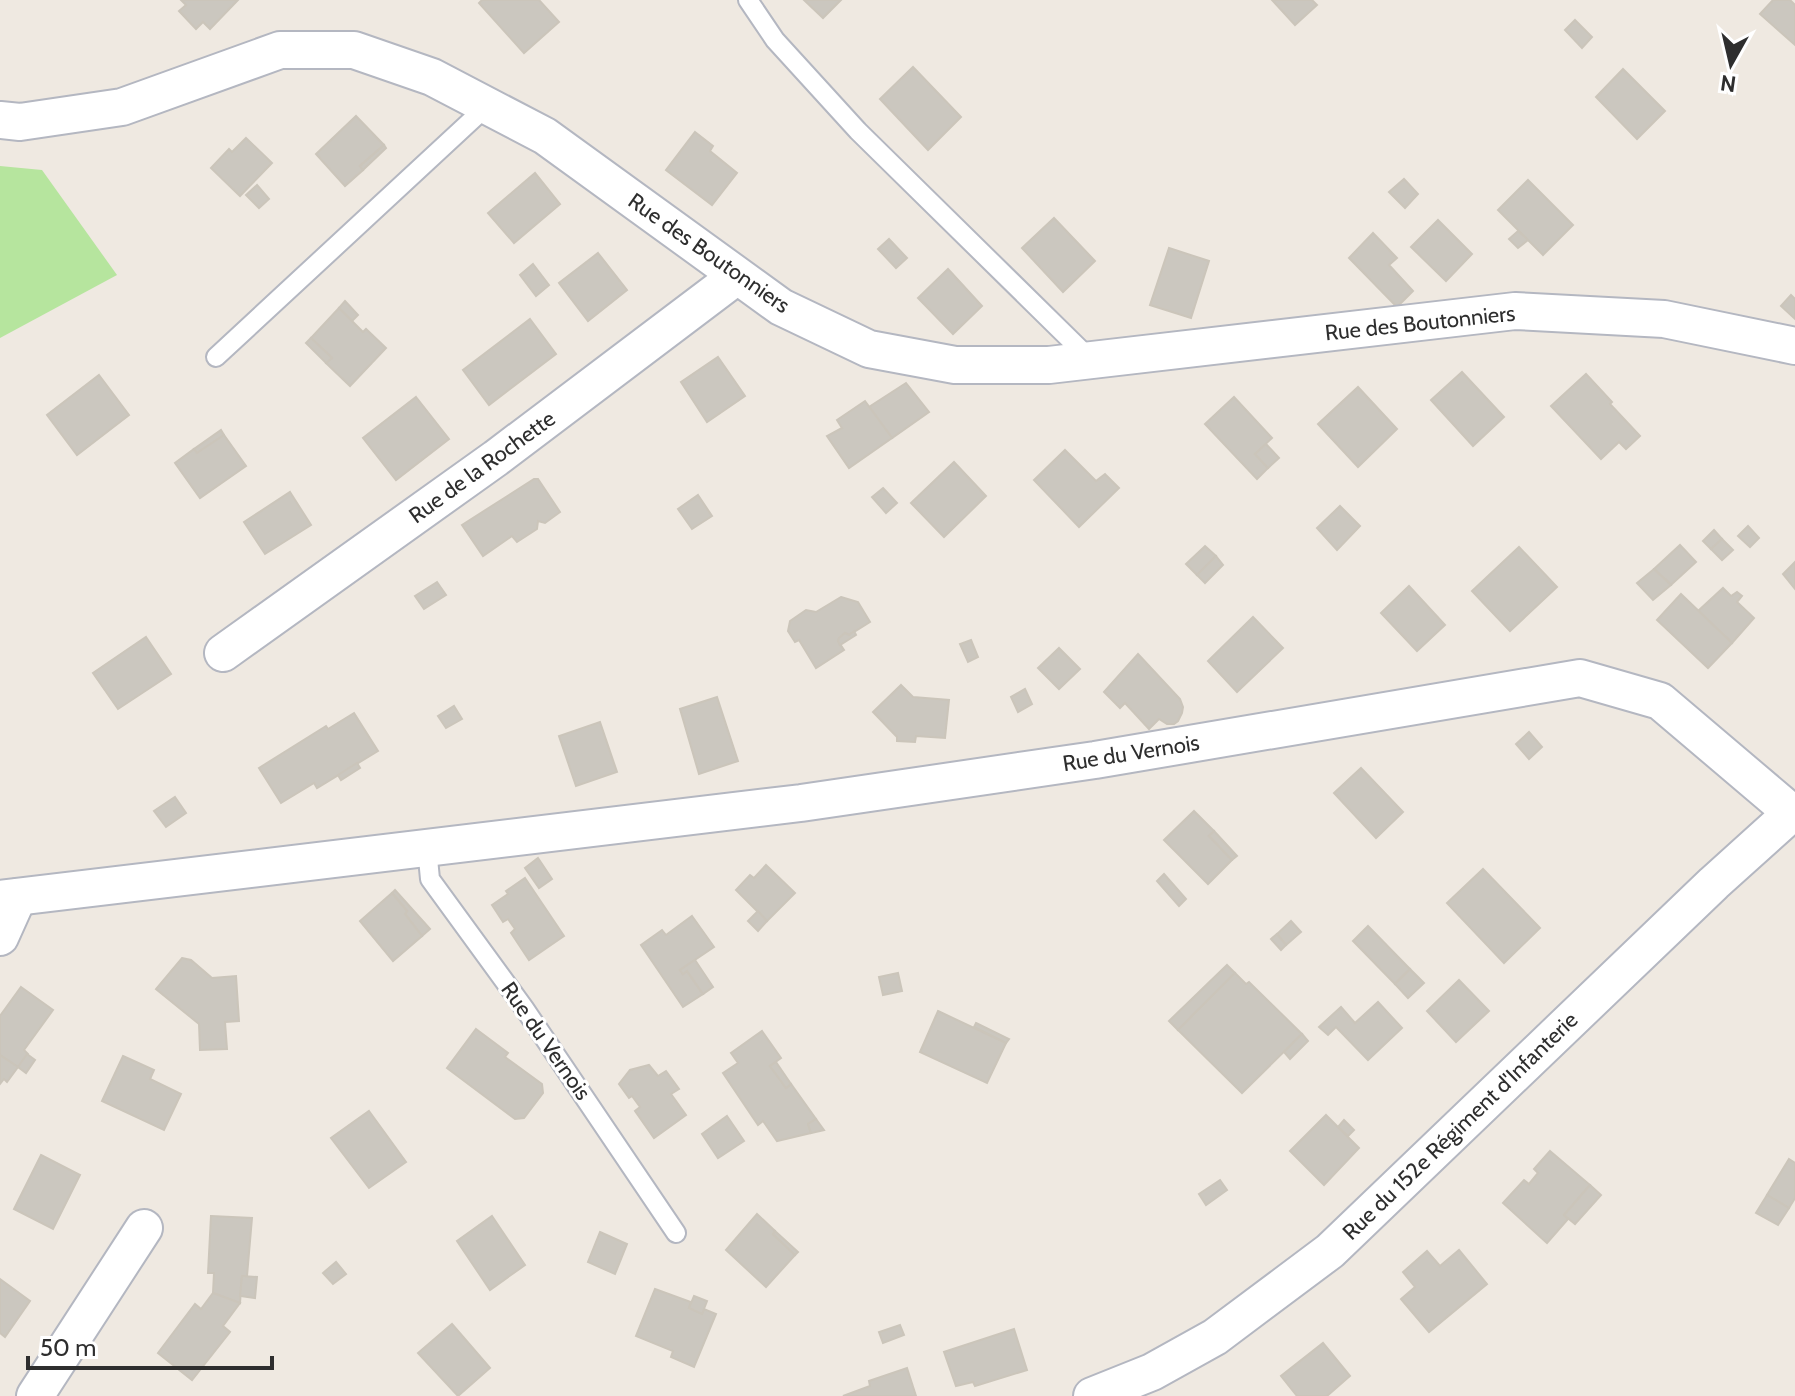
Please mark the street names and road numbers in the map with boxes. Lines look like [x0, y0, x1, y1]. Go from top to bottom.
street label: Rue des Boutonniers [623, 187, 795, 319]
street label: Rue des Boutonniers [1324, 300, 1516, 346]
street label: Rue de la Rochette [404, 405, 560, 529]
street label: Rue du Vernois [1061, 729, 1201, 777]
street label: Rue du Vernois [495, 977, 597, 1105]
street label: Rue du 152e Régiment d'Infanterie [1337, 1006, 1583, 1246]

